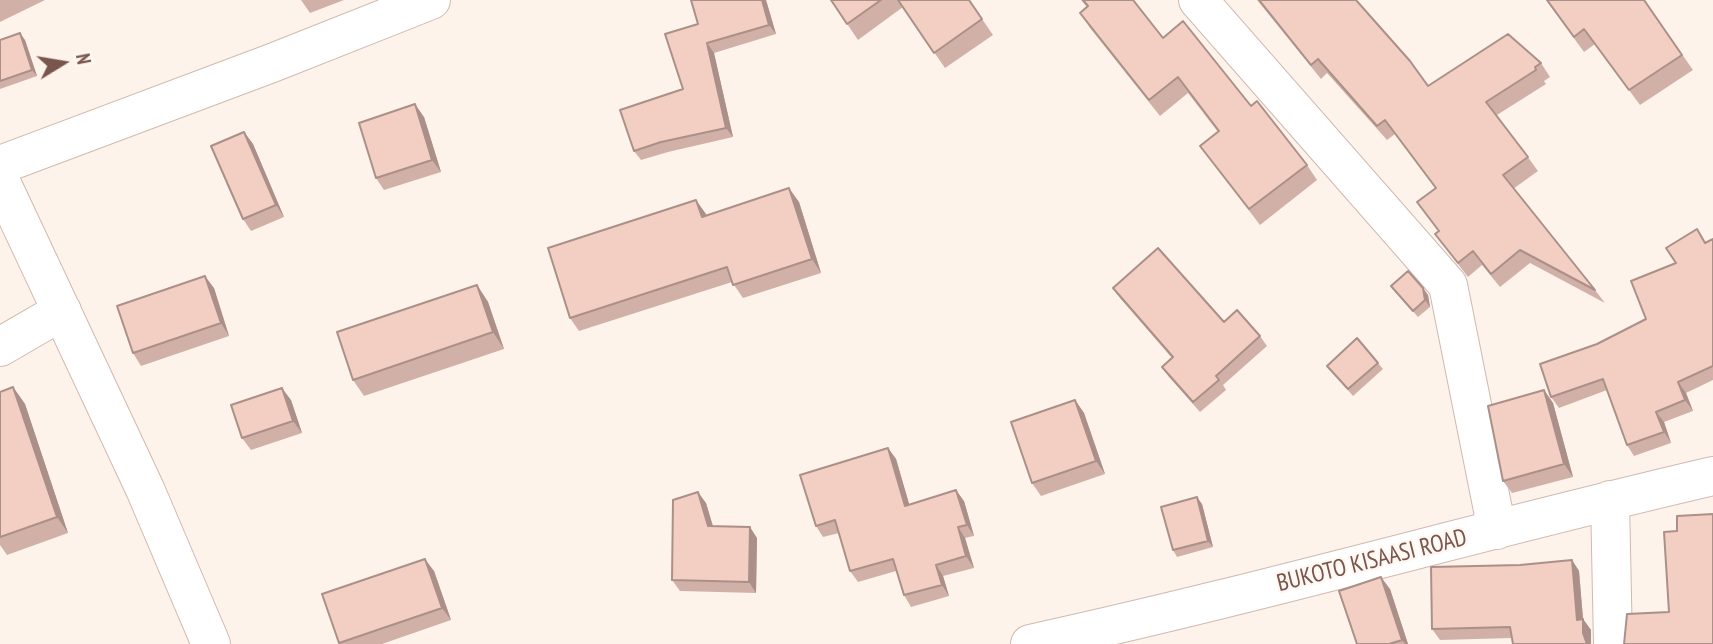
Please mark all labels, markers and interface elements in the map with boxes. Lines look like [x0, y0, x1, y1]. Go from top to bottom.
north arrow [28, 28, 98, 98]
text: N [71, 52, 96, 66]
street label: BUKOTO KISAASI ROAD [1274, 524, 1470, 598]

